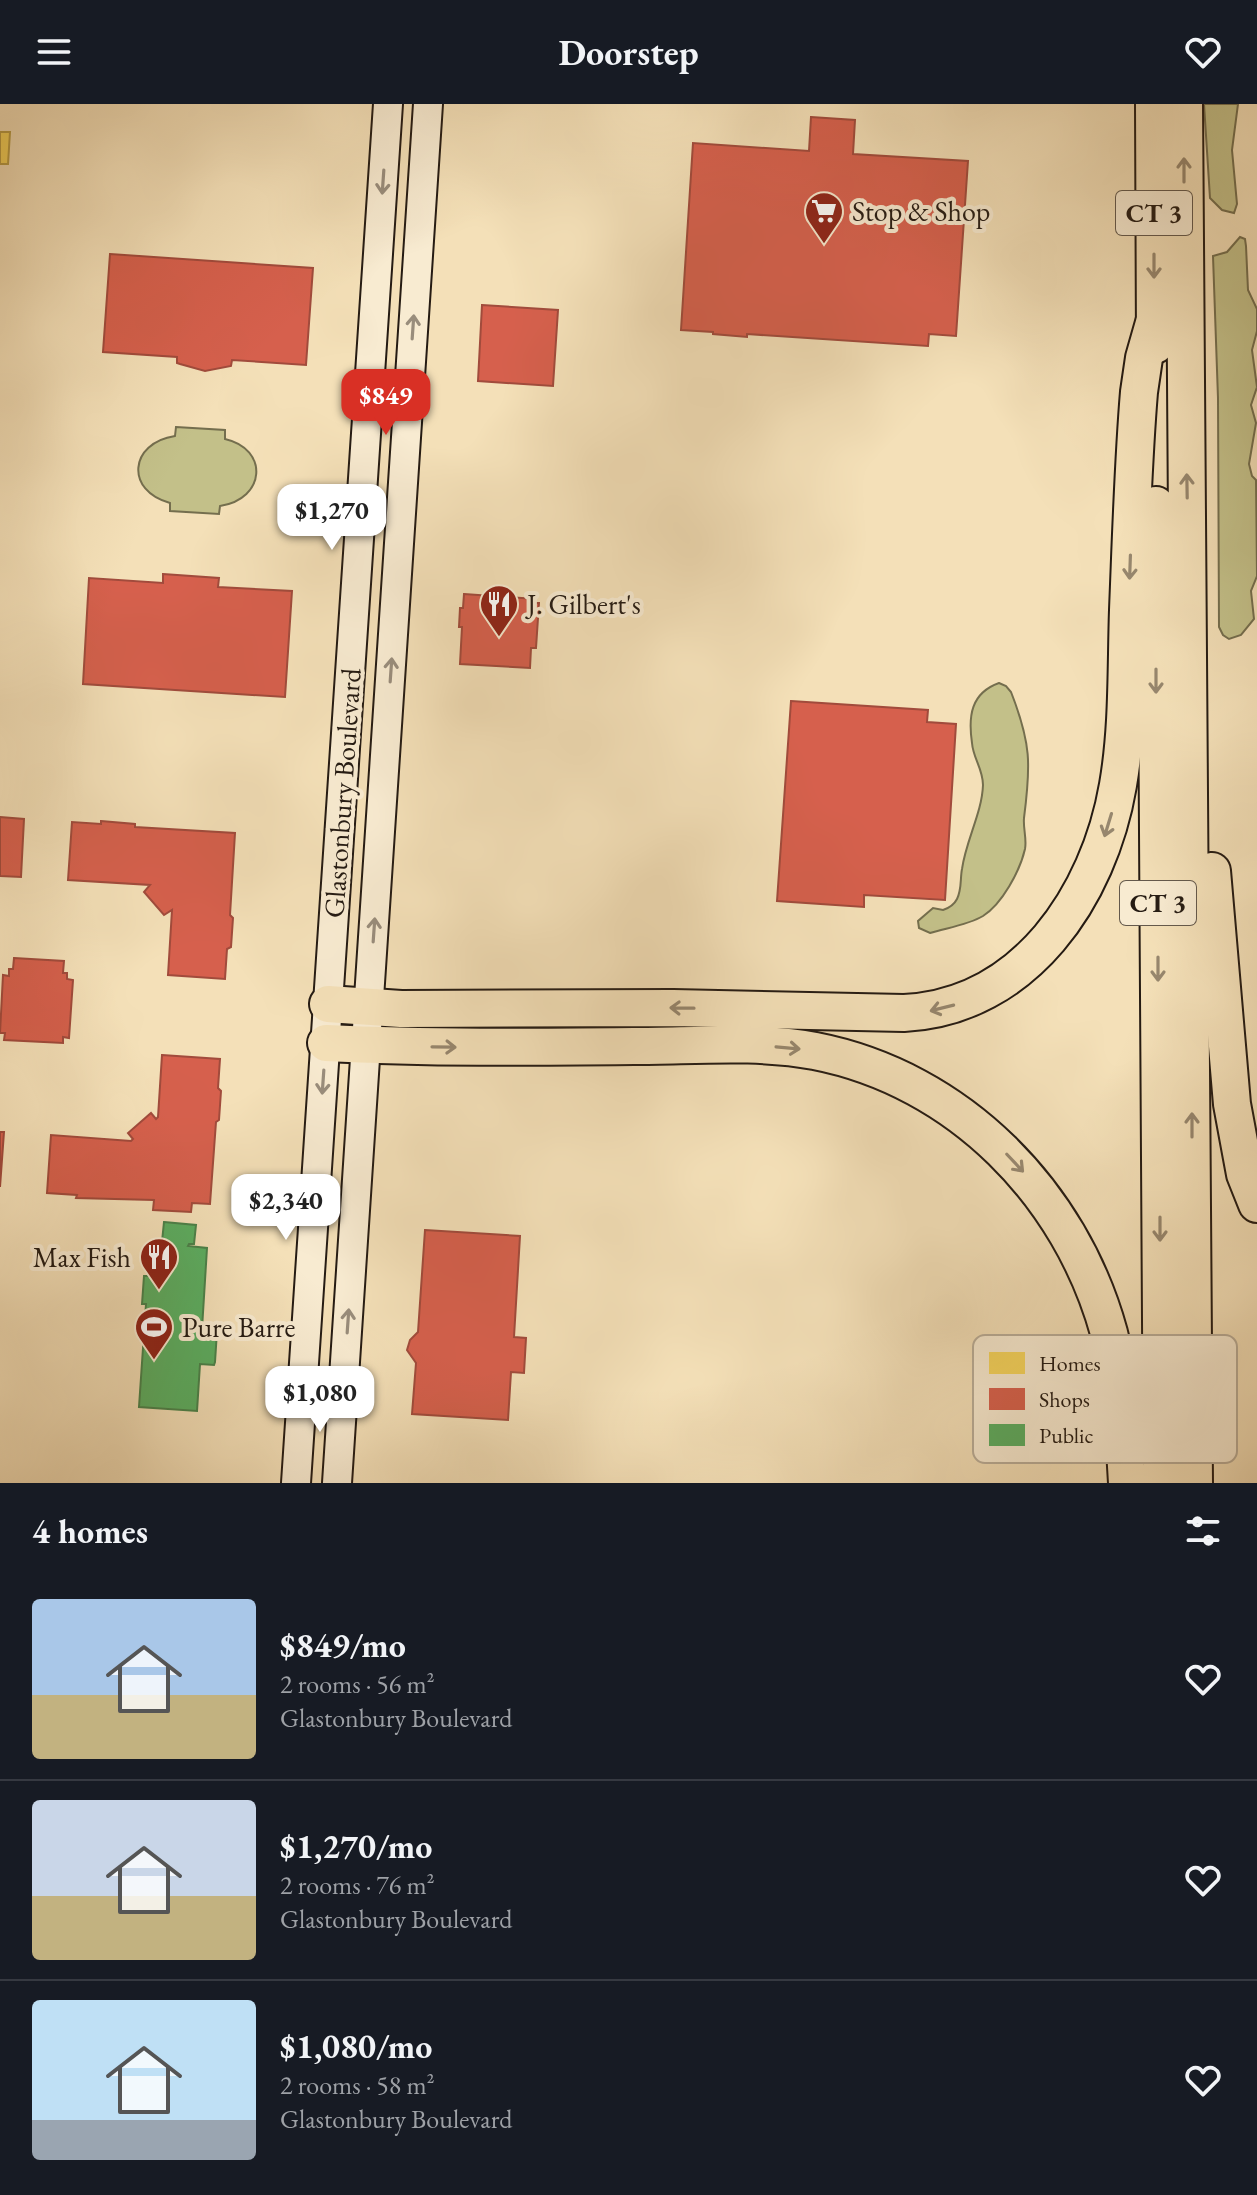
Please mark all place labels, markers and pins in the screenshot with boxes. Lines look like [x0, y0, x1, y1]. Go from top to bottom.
supermarket icon: Stop & Shop [803, 190, 845, 245]
place label: Stop & Shop [852, 193, 990, 229]
pin: $849 [339, 369, 433, 437]
pin: $1,270 [267, 484, 397, 552]
restaurant icon: J. Gilbert's [478, 583, 520, 638]
place label: J. Gilbert's [525, 586, 641, 622]
pin: $2,340 [221, 1174, 351, 1242]
restaurant icon: Max Fish [138, 1236, 180, 1291]
place label: Max Fish [33, 1239, 131, 1275]
sports icon: Pure Barre [133, 1306, 175, 1361]
place label: Pure Barre [182, 1309, 295, 1345]
pin: $1,080 [255, 1366, 385, 1434]

